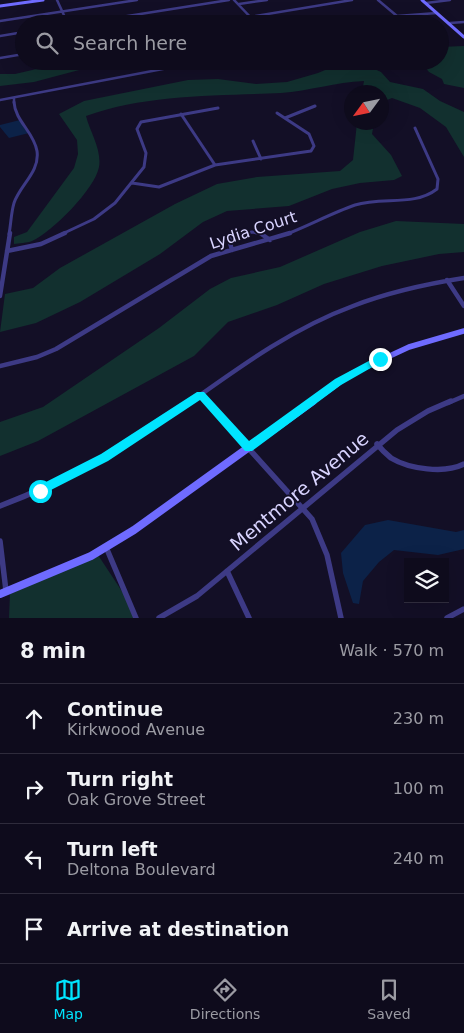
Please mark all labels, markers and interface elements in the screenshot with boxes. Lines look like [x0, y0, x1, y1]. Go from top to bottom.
search box [15, 15, 449, 70]
icon: search [33, 29, 61, 57]
text: Search here [73, 32, 187, 54]
north arrow [344, 85, 389, 130]
street label: Lydia Court [207, 207, 299, 253]
route end [369, 348, 392, 371]
street label: Mentmore Avenue [226, 427, 372, 555]
route start [29, 480, 52, 503]
map controls [404, 558, 449, 603]
button: layers [404, 558, 449, 603]
text: 8 min [20, 639, 86, 663]
text: Walk · 570 m [339, 641, 444, 660]
text: Continue [67, 698, 163, 720]
icon: ahead [20, 705, 48, 733]
text: 230 m [393, 709, 444, 728]
text: Kirkwood Avenue [67, 720, 205, 739]
text: Turn right [67, 768, 173, 790]
icon: right [20, 775, 48, 803]
text: 100 m [393, 779, 444, 798]
text: Oak Grove Street [67, 790, 205, 809]
text: Turn left [67, 838, 158, 860]
icon: left [20, 845, 48, 873]
text: 240 m [393, 849, 444, 868]
text: Deltona Boulevard [67, 860, 216, 879]
icon: arrive [20, 915, 48, 943]
text: Arrive at destination [67, 918, 289, 940]
tab: Map [53, 976, 83, 1022]
tab: Directions [190, 976, 260, 1022]
tab: Saved [367, 976, 411, 1022]

